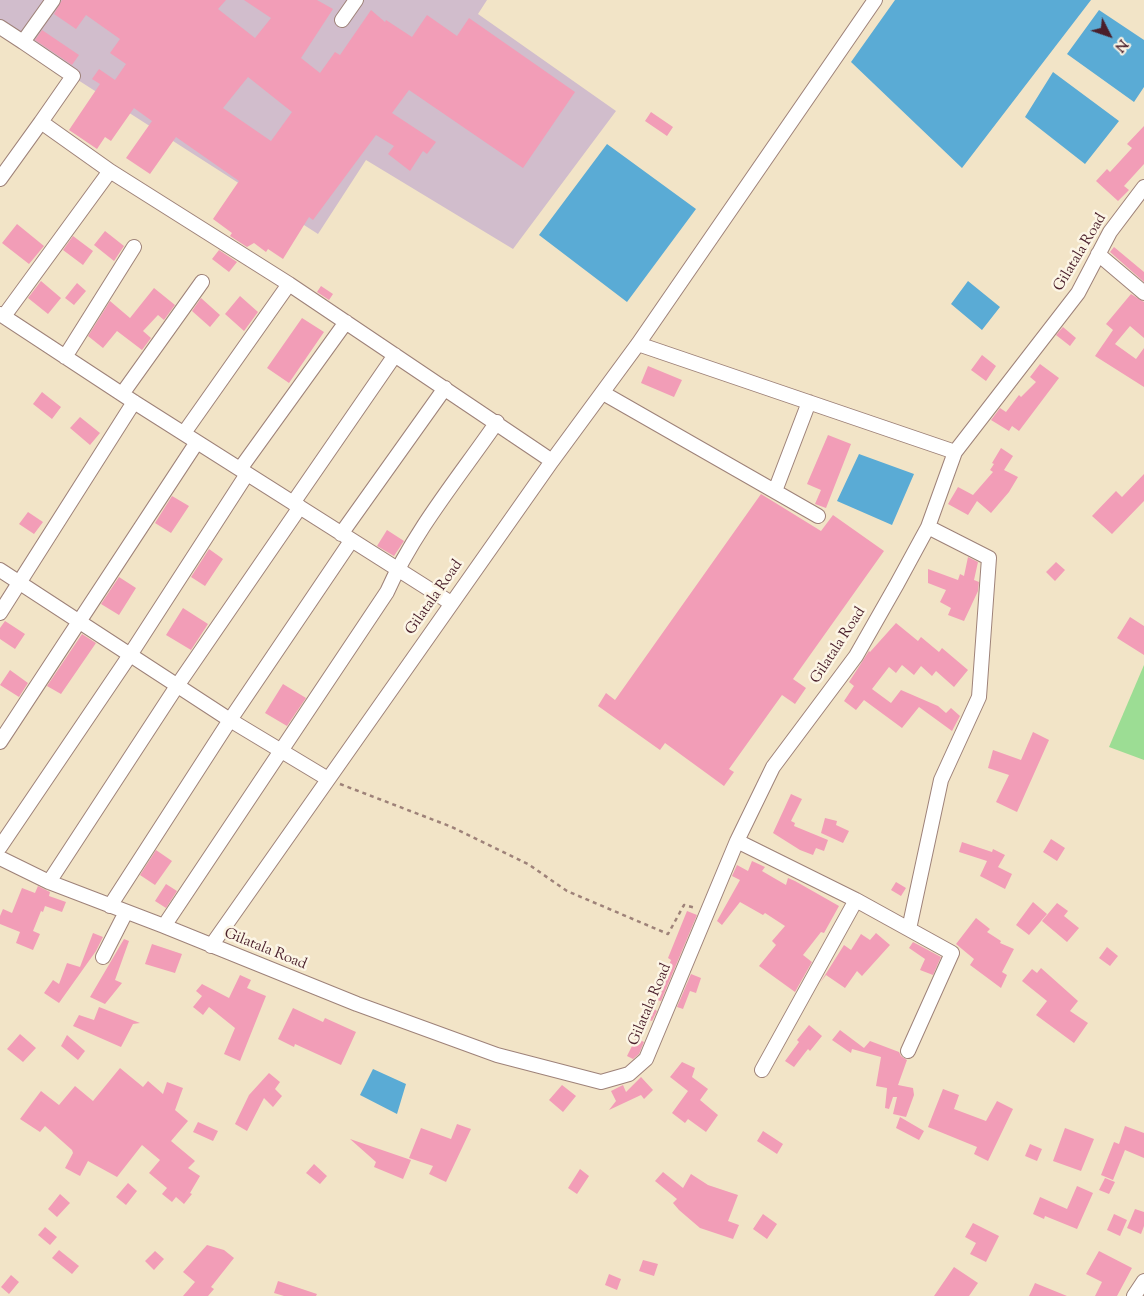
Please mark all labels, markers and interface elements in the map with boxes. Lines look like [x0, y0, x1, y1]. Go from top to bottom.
north arrow [1084, 10, 1134, 60]
text: N [1109, 34, 1132, 56]
street label: Gilatala Road [1051, 211, 1111, 295]
street label: Gilatala Road [403, 557, 467, 639]
street label: Gilatala Road [808, 604, 870, 688]
street label: Gilatala Road [221, 925, 309, 975]
street label: Gilatala Road [626, 961, 676, 1049]

